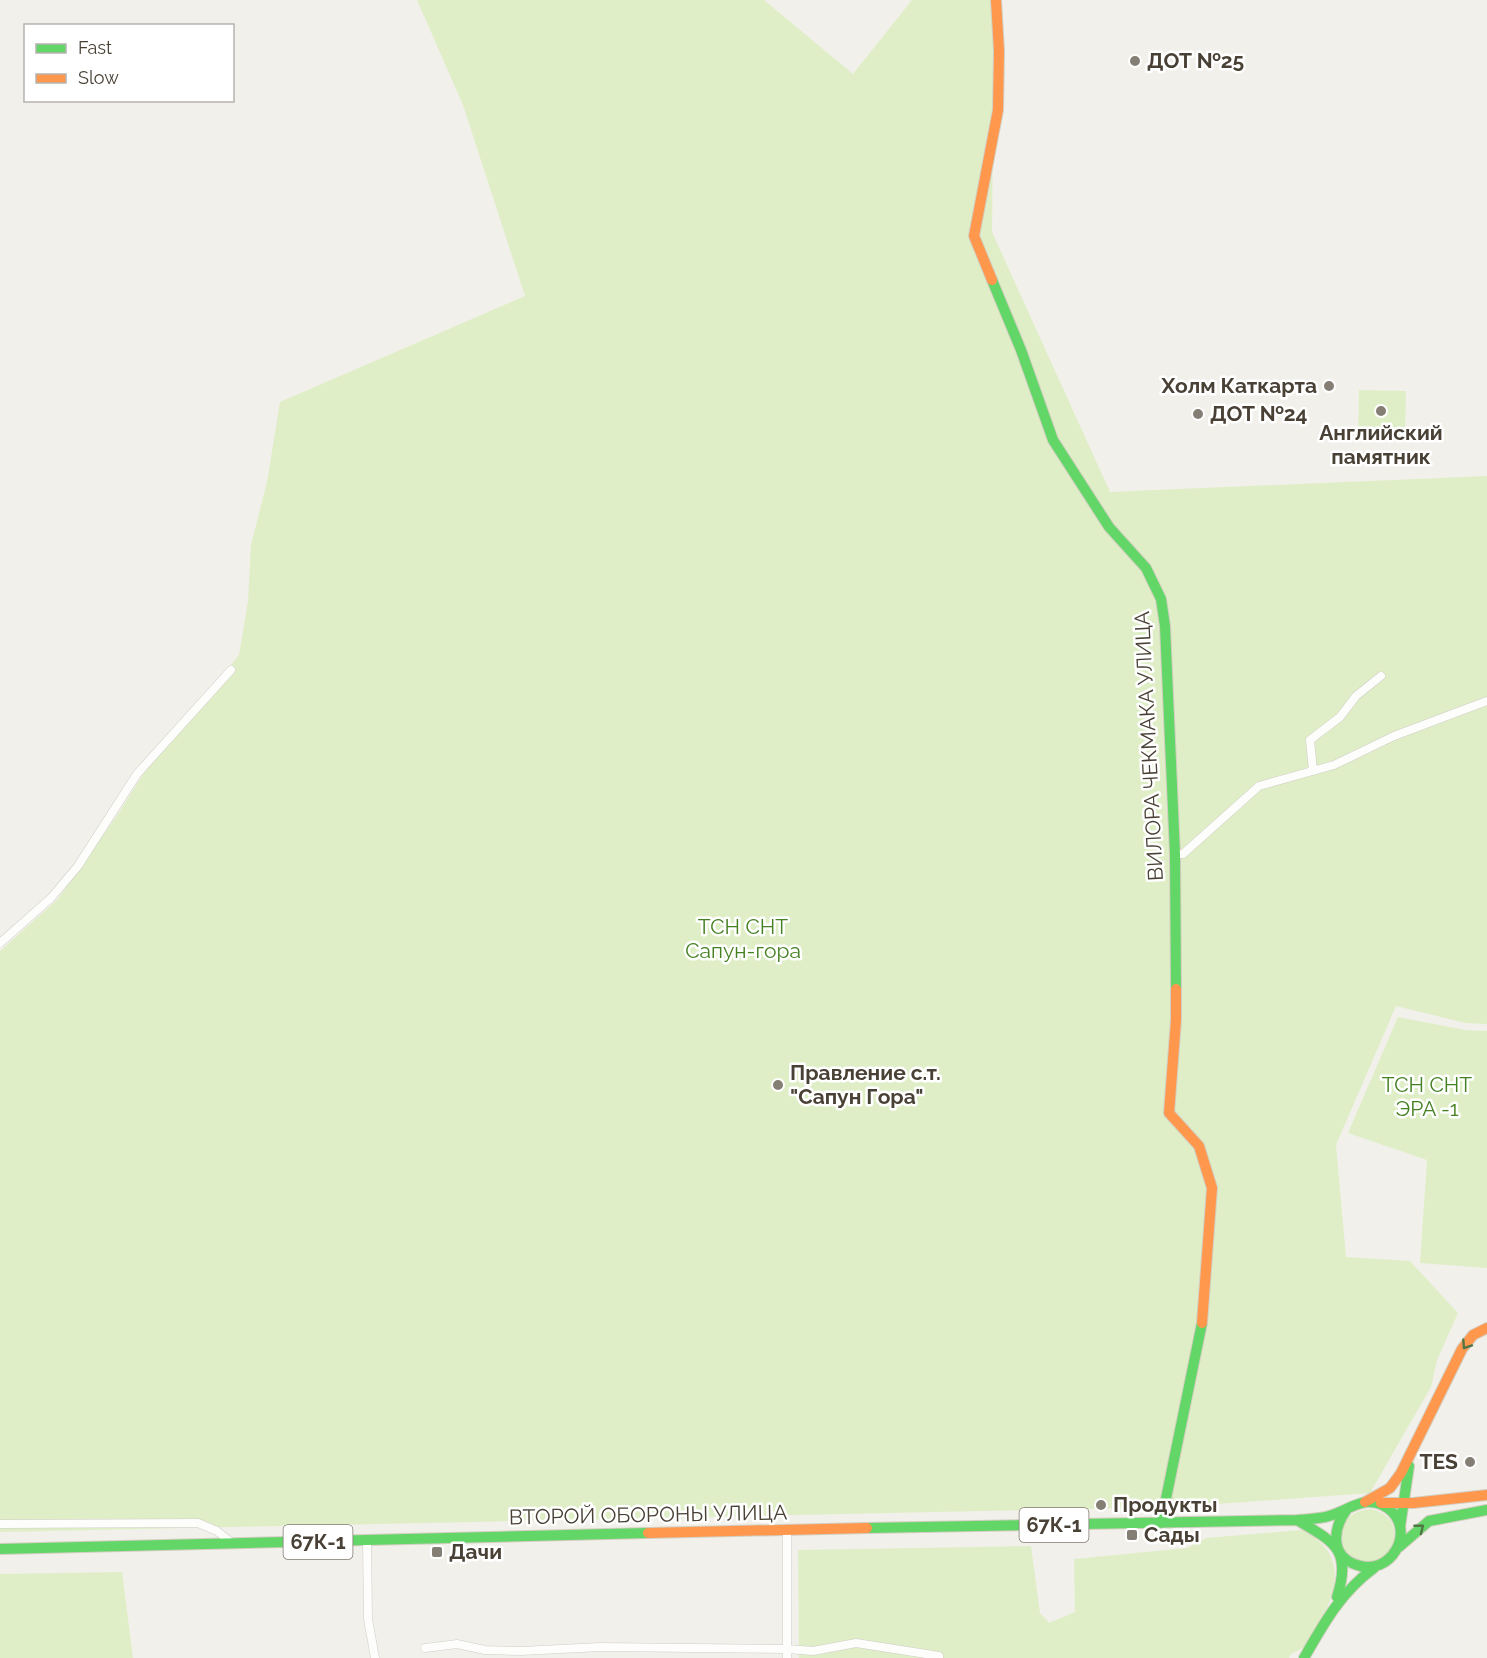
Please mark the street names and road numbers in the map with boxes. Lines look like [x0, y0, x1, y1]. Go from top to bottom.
street label: ВИЛОРА ЧЕКМАКА УЛИЦА [1129, 610, 1168, 882]
street label: ВТОРОЙ ОБОРОНЫ УЛИЦА [509, 1500, 787, 1529]
road number: 67К-1 [1020, 1508, 1088, 1542]
road number: 67К-1 [284, 1525, 352, 1559]

